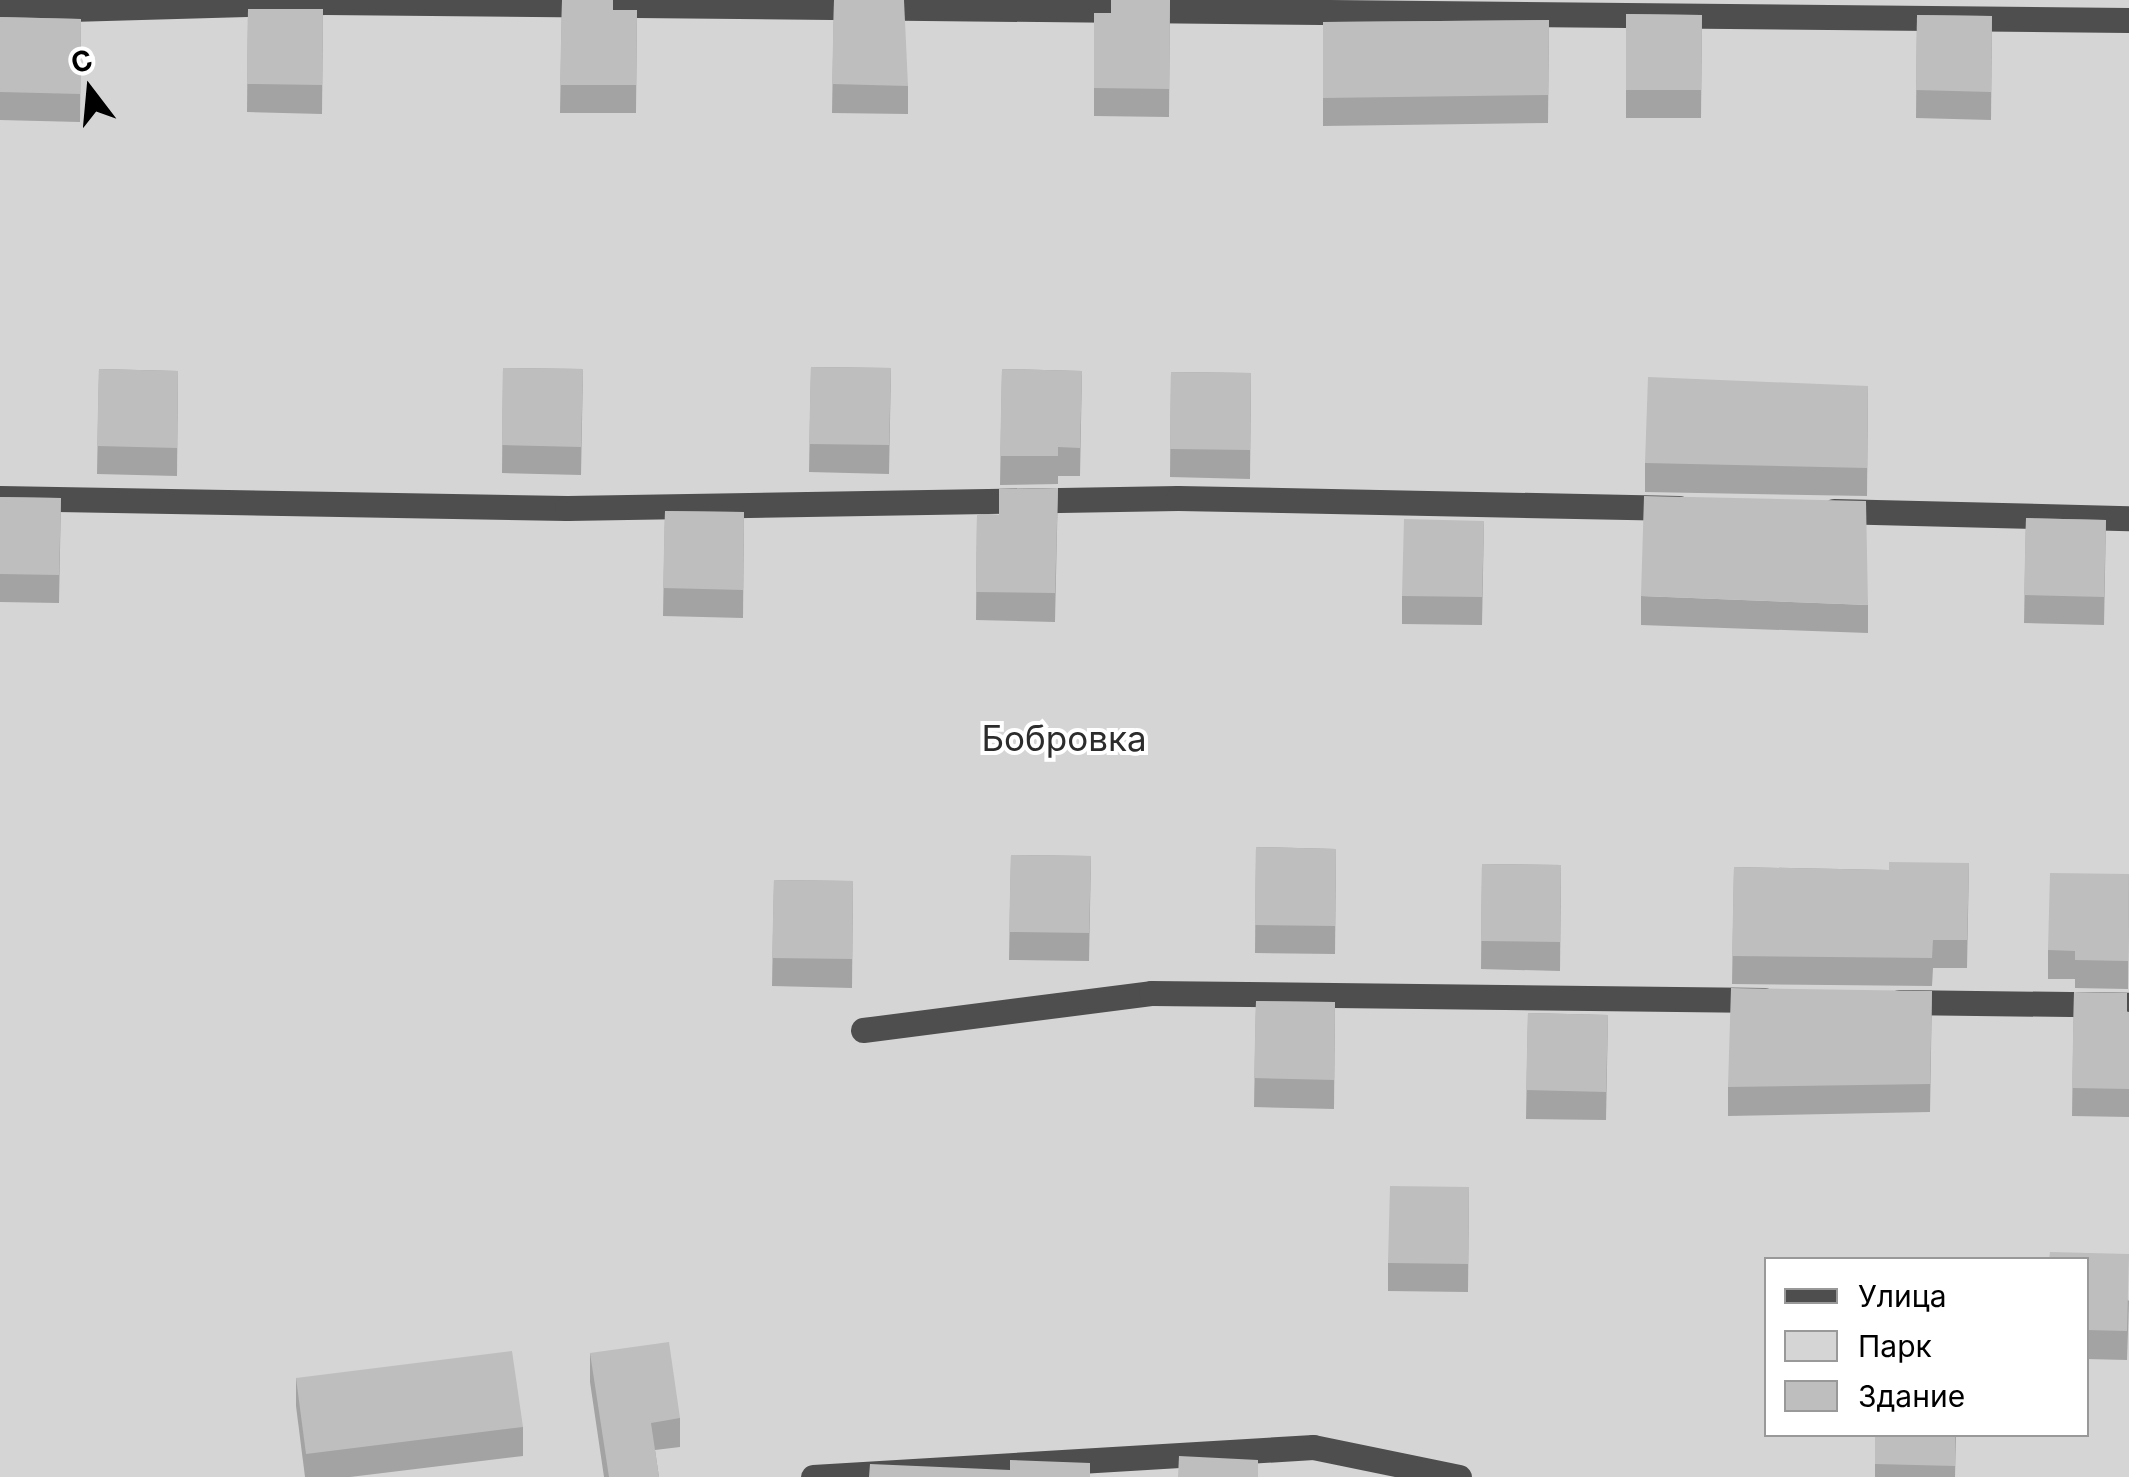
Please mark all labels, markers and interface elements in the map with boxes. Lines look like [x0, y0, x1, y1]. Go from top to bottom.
north arrow [40, 40, 140, 140]
text: С [67, 42, 96, 80]
park label: Бобровка [981, 717, 1147, 759]
legend [1764, 1257, 2089, 1437]
text: Улица [1858, 1278, 1947, 1314]
text: Парк [1858, 1328, 1932, 1364]
text: Здание [1858, 1378, 1965, 1414]

